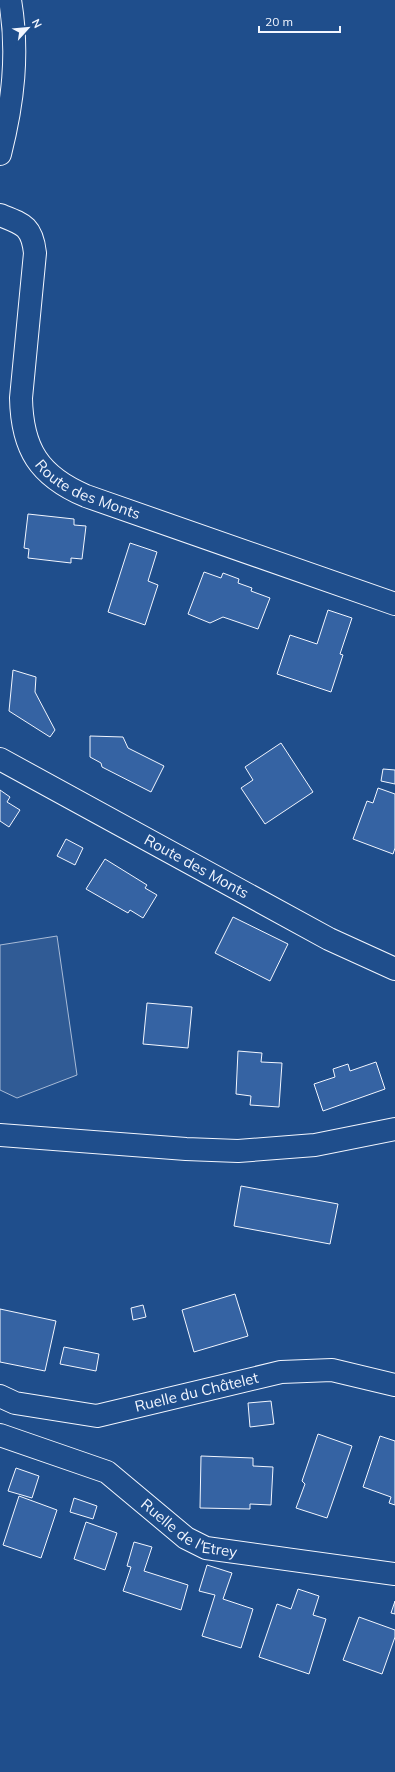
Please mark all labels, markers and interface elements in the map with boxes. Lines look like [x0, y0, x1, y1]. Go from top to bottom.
north arrow [8, 8, 48, 48]
scale bar [259, 8, 340, 34]
text: 20 m [265, 14, 293, 29]
text: N [29, 17, 45, 30]
street label: Route des Monts [31, 455, 143, 523]
street label: Route des Monts [141, 830, 252, 902]
street label: Ruelle du Châtelet [133, 1368, 260, 1416]
street label: Ruelle de l'Etrey [137, 1494, 239, 1561]

